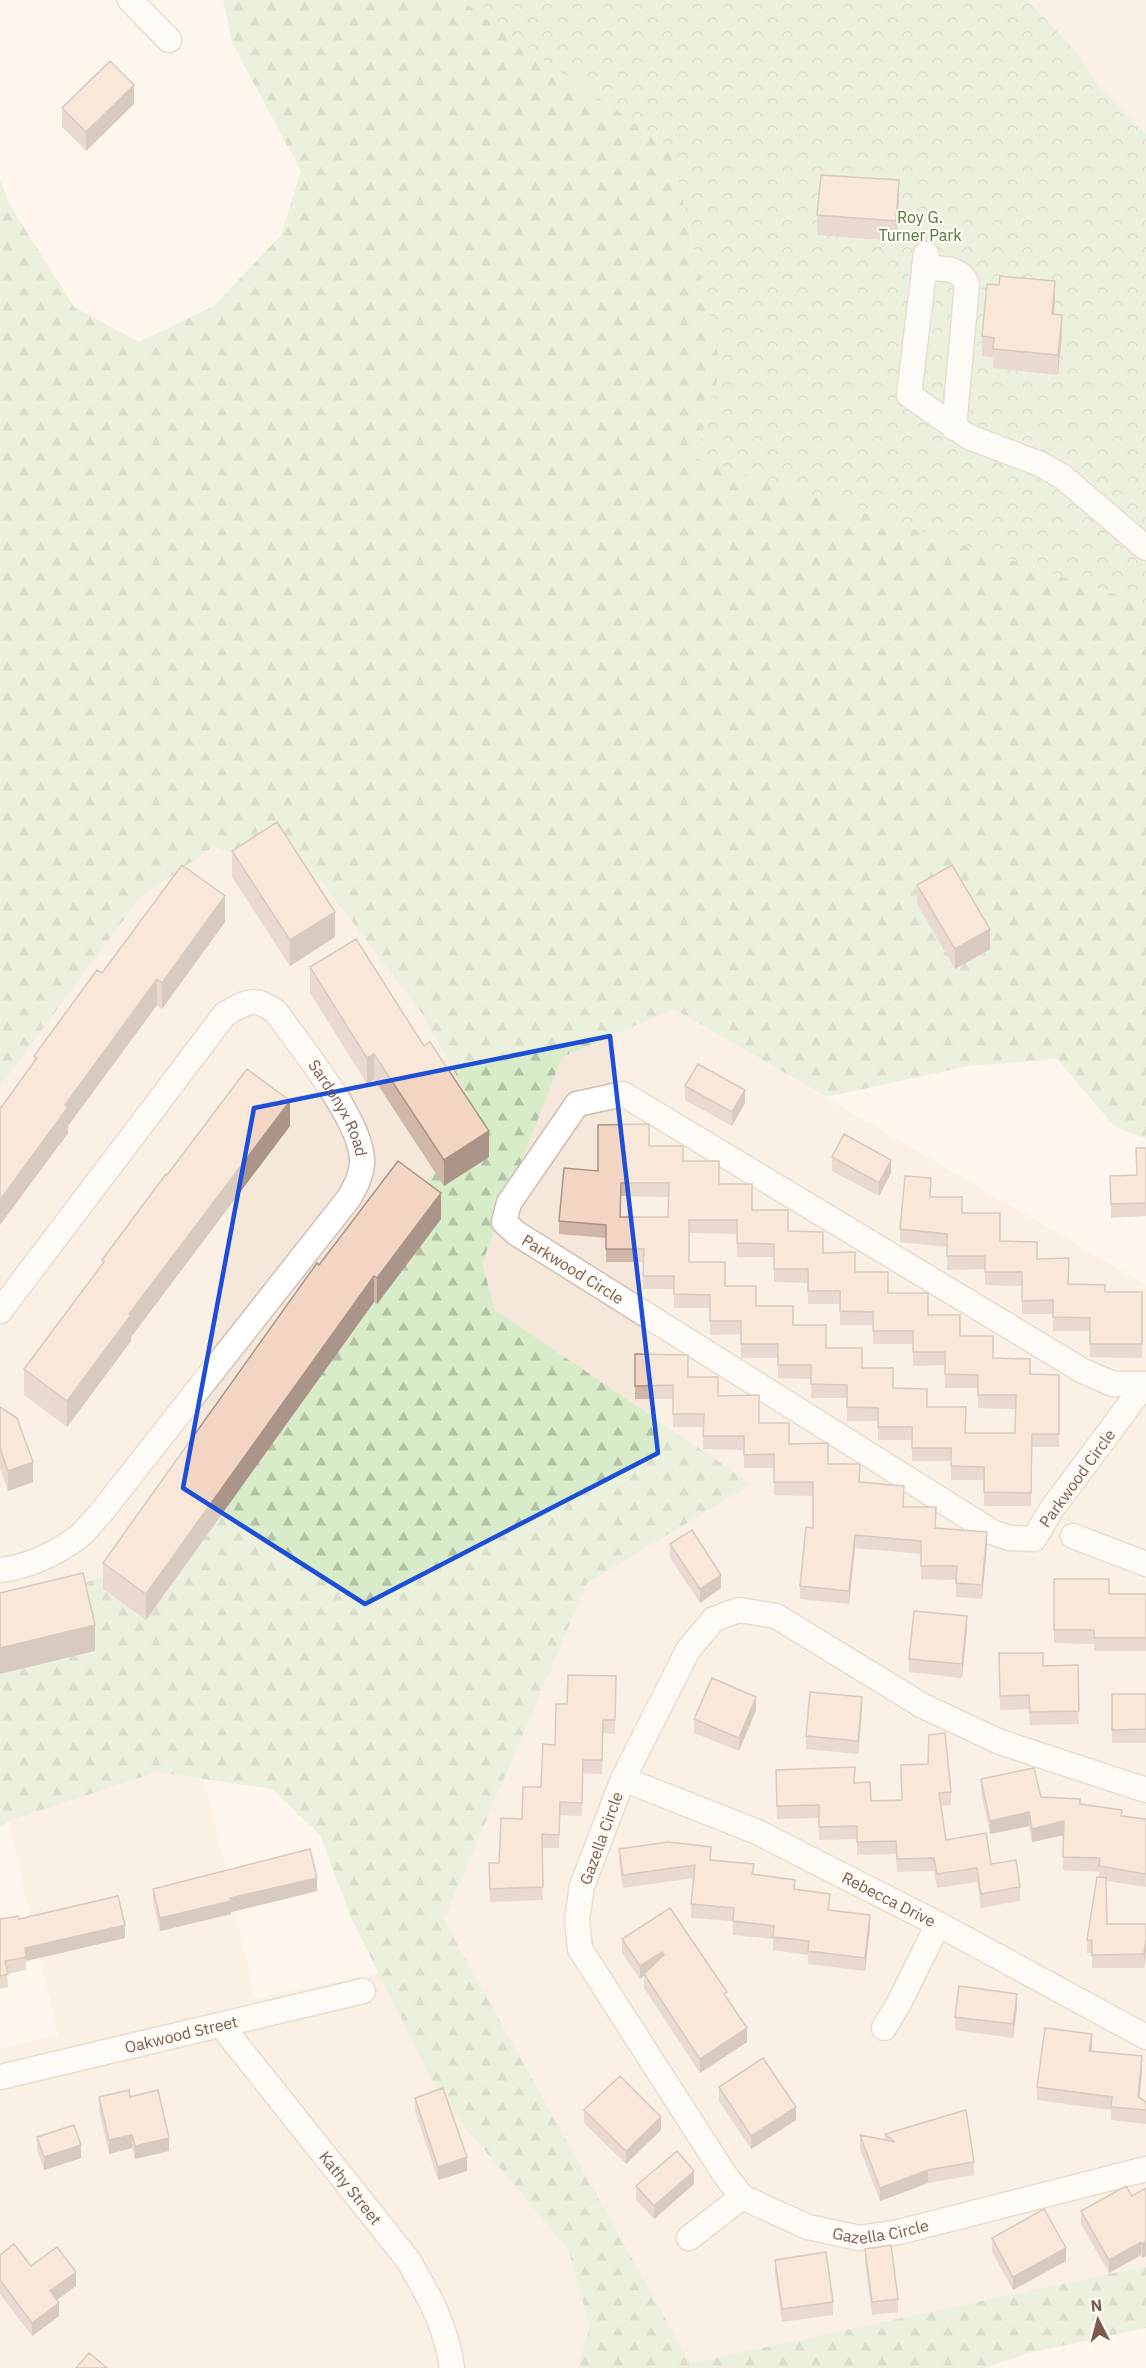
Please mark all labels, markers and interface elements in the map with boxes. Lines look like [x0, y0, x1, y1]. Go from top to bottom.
park label: Roy G. Turner Park [878, 207, 962, 245]
street label: Sardonyx Road [304, 1056, 372, 1158]
street label: Parkwood Circle [518, 1230, 628, 1308]
street label: Parkwood Circle [1035, 1425, 1119, 1531]
street label: Gazella Circle [575, 1789, 627, 1887]
street label: Rebecca Drive [839, 1867, 939, 1931]
street label: Oakwood Street [123, 2011, 239, 2057]
street label: Kathy Street [315, 2147, 386, 2229]
street label: Gazella Circle [831, 2215, 931, 2248]
north arrow [1068, 2290, 1128, 2350]
text: N [1090, 2295, 1103, 2316]

